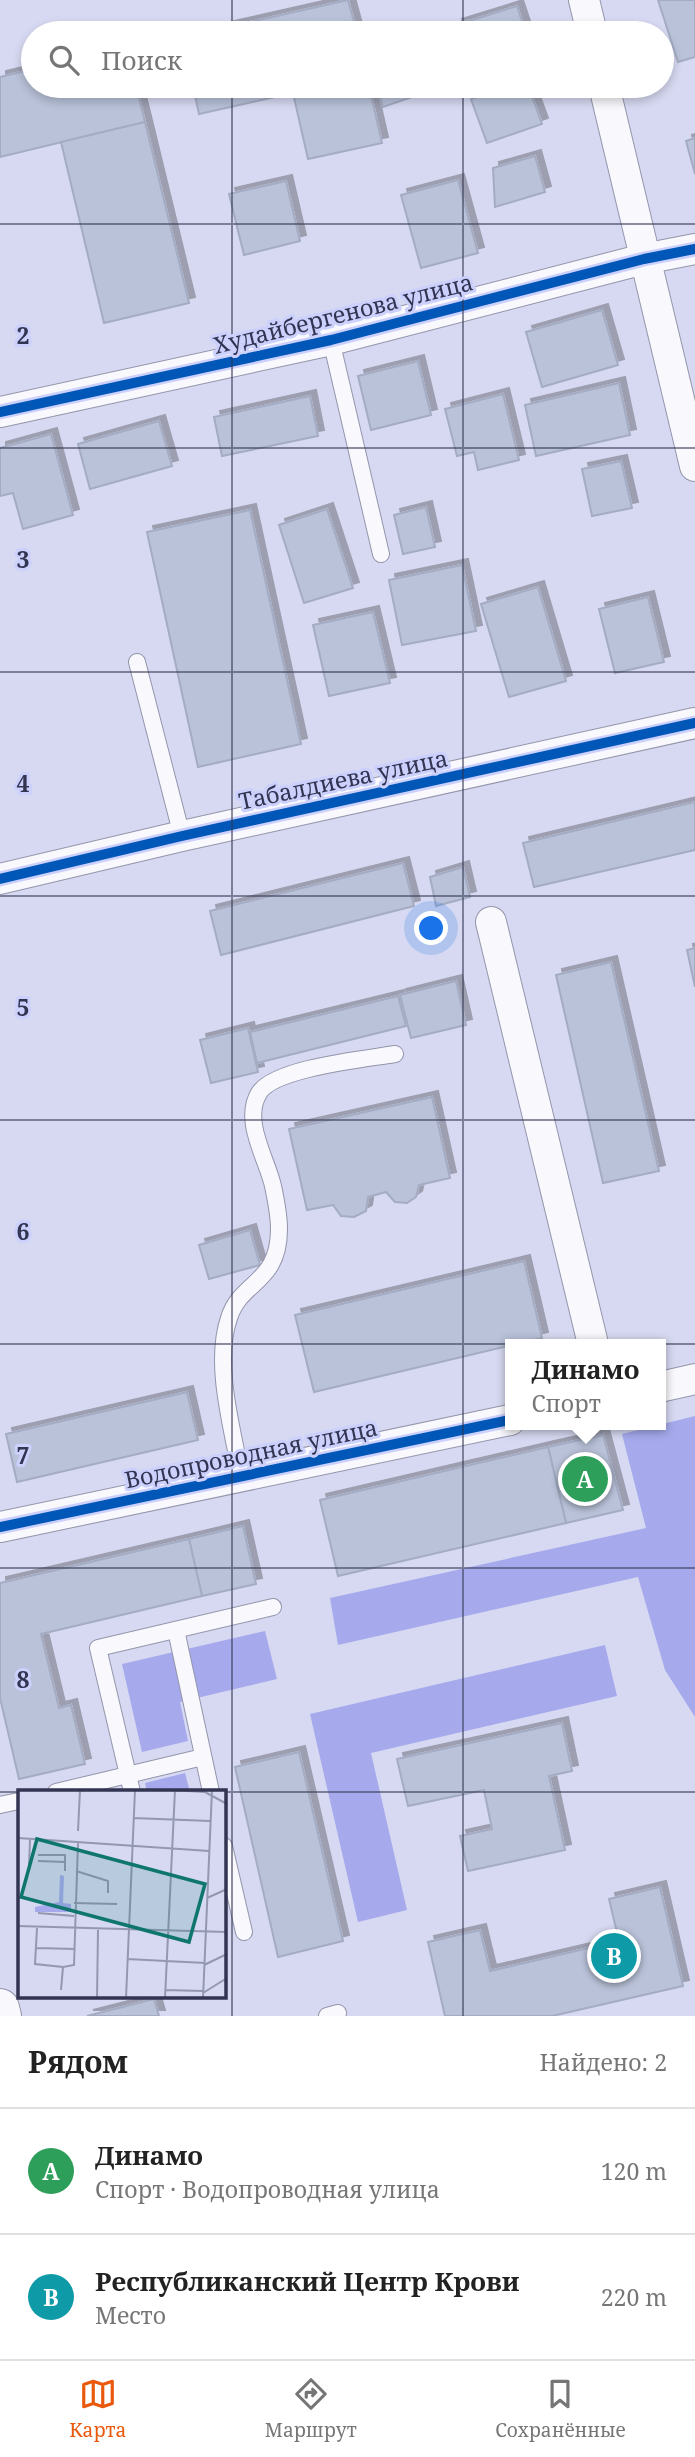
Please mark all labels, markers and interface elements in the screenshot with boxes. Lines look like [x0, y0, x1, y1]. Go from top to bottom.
search box [21, 21, 674, 98]
icon: search [45, 41, 83, 79]
text: Поиск [101, 42, 182, 78]
street label: Худайбергенова улица [210, 265, 476, 361]
text: 2 [17, 319, 30, 351]
text: 3 [17, 543, 30, 575]
street label: Табалдиева улица [236, 741, 450, 817]
text: 4 [17, 767, 30, 799]
your location [414, 911, 448, 945]
text: 5 [17, 991, 30, 1023]
text: 6 [17, 1215, 30, 1247]
popup [505, 1339, 666, 1430]
text: Динамо [531, 1351, 640, 1387]
text: Спорт [531, 1387, 601, 1419]
street label: Водопроводная улица [122, 1411, 380, 1495]
text: 7 [17, 1439, 30, 1471]
pin: A [562, 1453, 608, 1505]
text: 8 [17, 1663, 30, 1695]
inset map [18, 1790, 226, 1998]
pin: B [591, 1930, 637, 1982]
text: Рядом [28, 2041, 128, 2082]
text: Найдено: 2 [539, 2046, 667, 2078]
text: Динамо [95, 2137, 203, 2173]
text: A [42, 2155, 60, 2187]
text: 120 m [601, 2155, 667, 2187]
text: Спорт · Водопроводная улица [95, 2173, 440, 2205]
text: Республиканский Центр Крови [95, 2263, 519, 2299]
text: B [43, 2281, 59, 2313]
text: 220 m [601, 2281, 667, 2313]
text: Место [95, 2299, 166, 2331]
tab: Карта [69, 2375, 126, 2443]
tab: Маршрут [265, 2375, 357, 2443]
tab: Сохранённые [495, 2375, 626, 2443]

